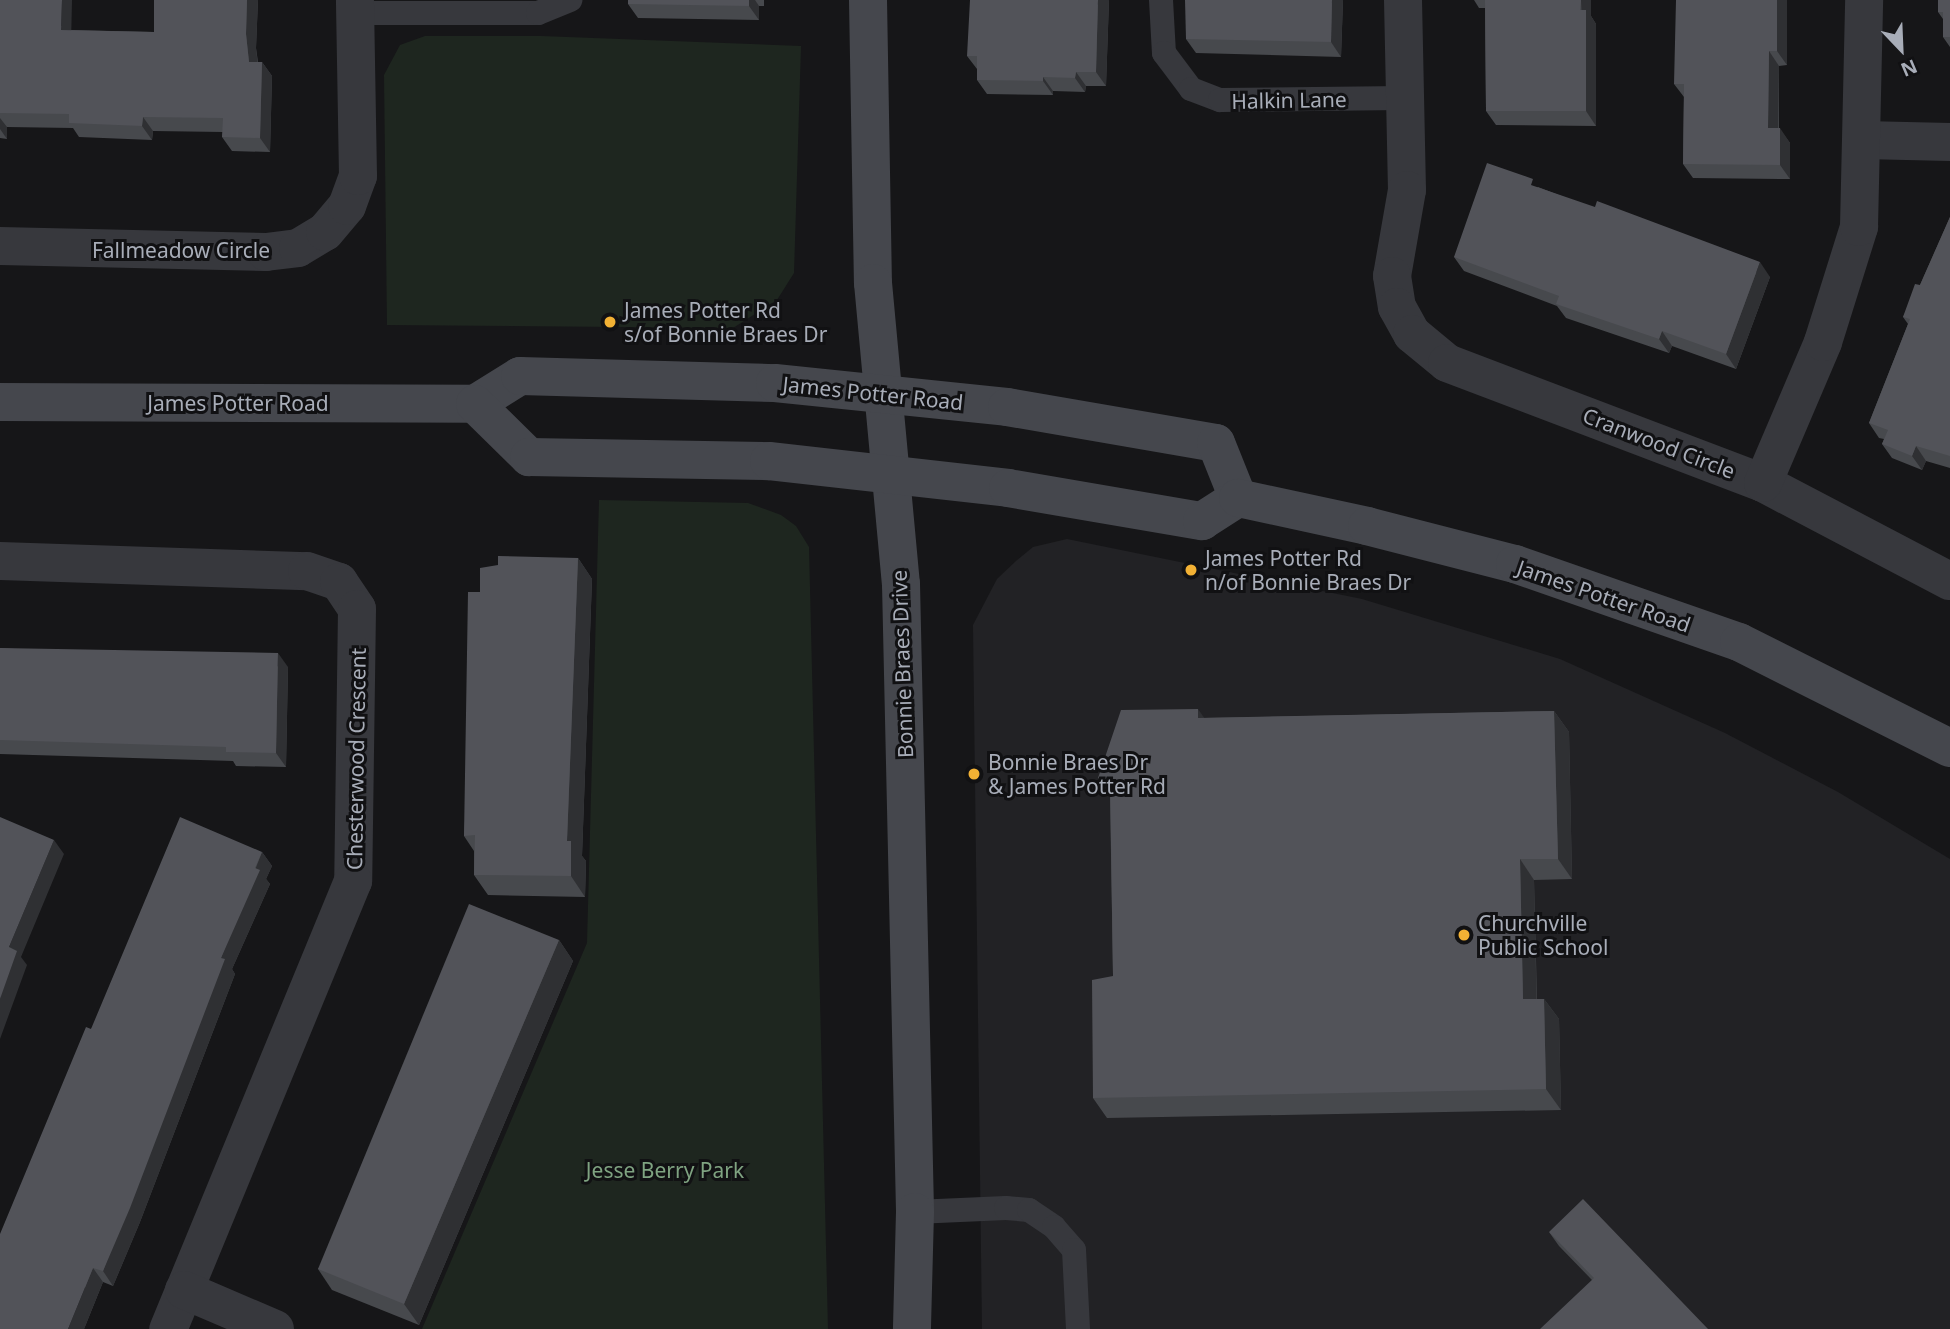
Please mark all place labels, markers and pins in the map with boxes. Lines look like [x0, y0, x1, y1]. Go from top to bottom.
place label: James Potter Rd s/of Bonnie Braes Dr [624, 297, 827, 347]
marker: James Potter Rd s/of Bonnie Braes Dr [602, 314, 618, 330]
place label: James Potter Rd n/of Bonnie Braes Dr [1205, 545, 1411, 595]
marker: James Potter Rd n/of Bonnie Braes Dr [1183, 562, 1199, 578]
place label: Bonnie Braes Dr & James Potter Rd [988, 749, 1166, 799]
marker: Bonnie Braes Dr & James Potter Rd [966, 766, 982, 782]
place label: Churchville Public School [1478, 910, 1608, 960]
marker: Churchville Public School [1456, 927, 1472, 943]

